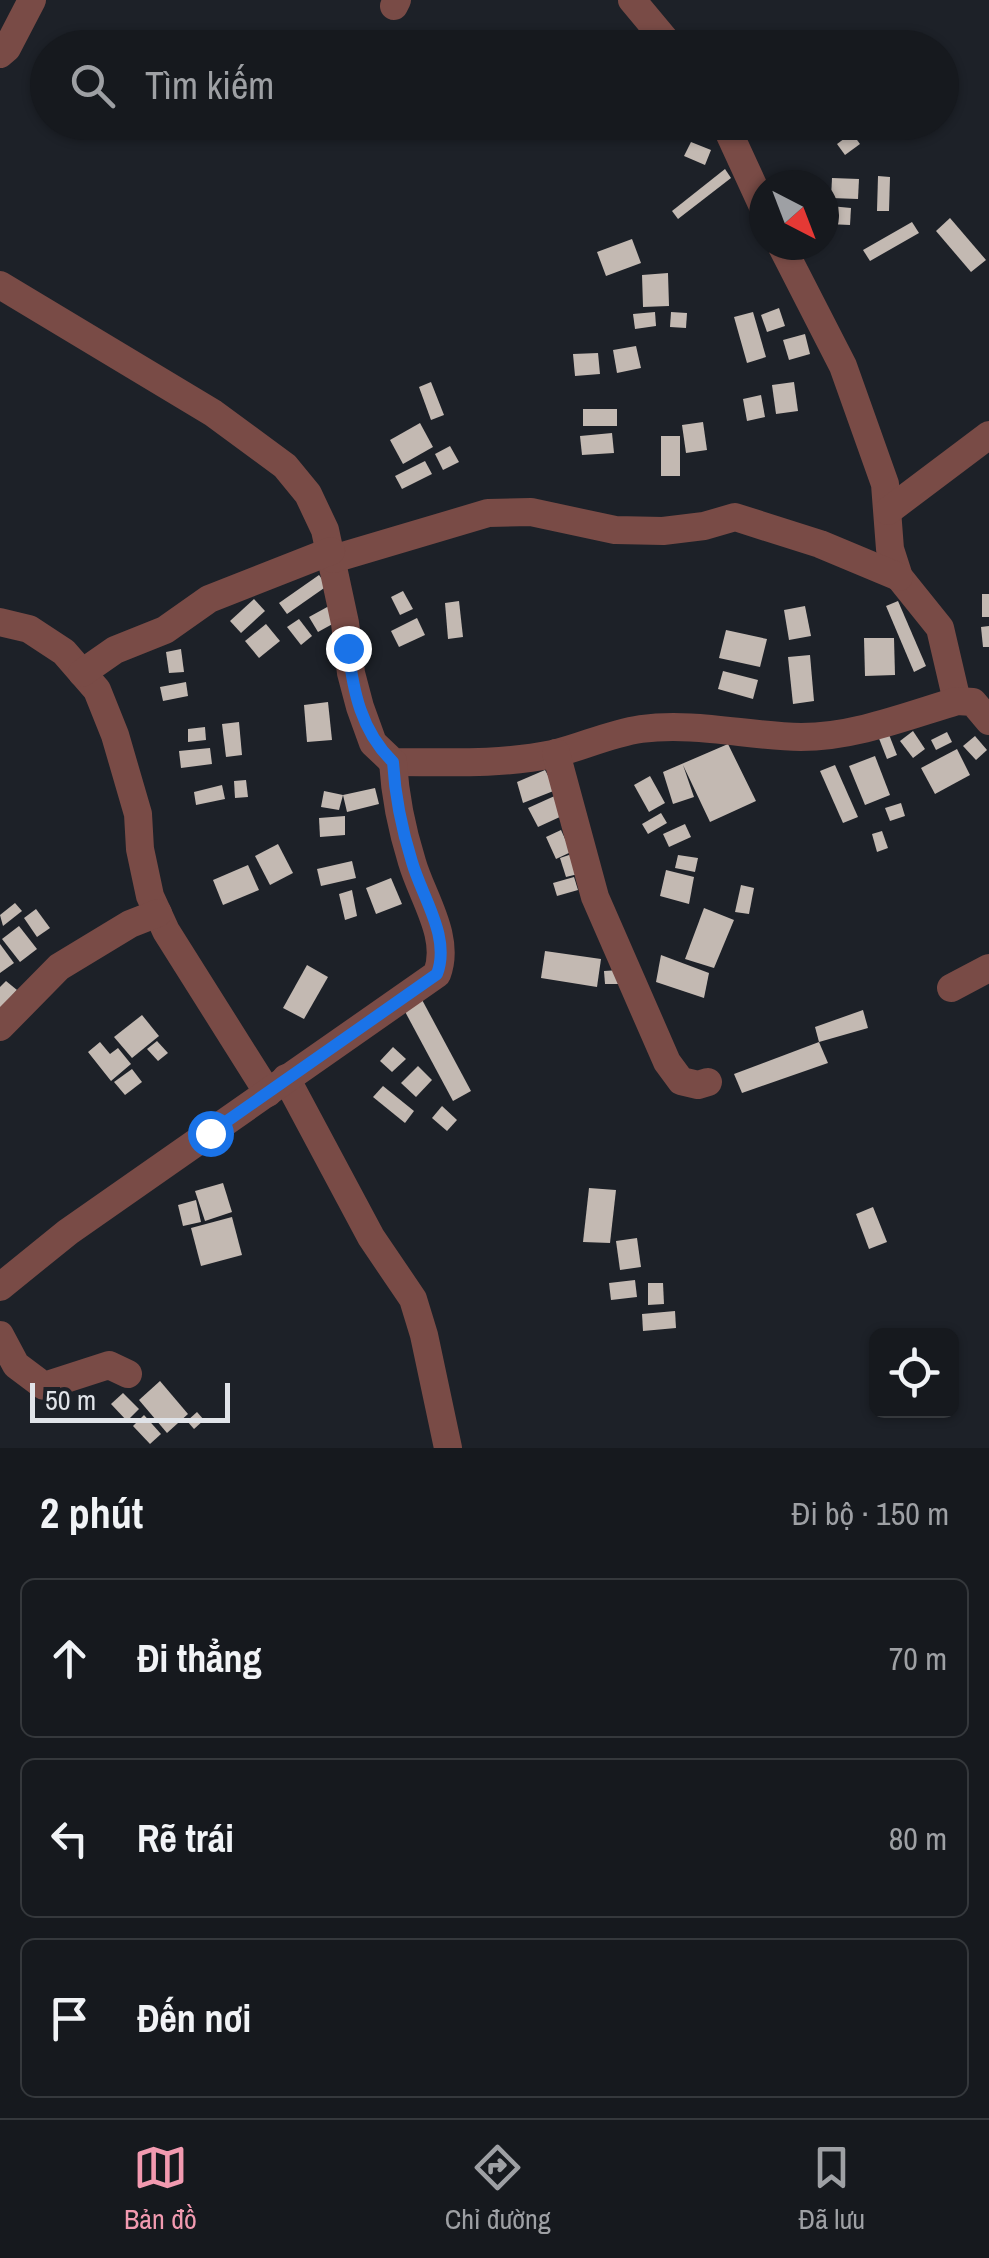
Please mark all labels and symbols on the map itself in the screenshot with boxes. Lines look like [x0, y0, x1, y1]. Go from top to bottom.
north arrow [749, 170, 839, 260]
route end [326, 626, 372, 672]
route start [188, 1111, 234, 1157]
scale bar [30, 1378, 230, 1422]

